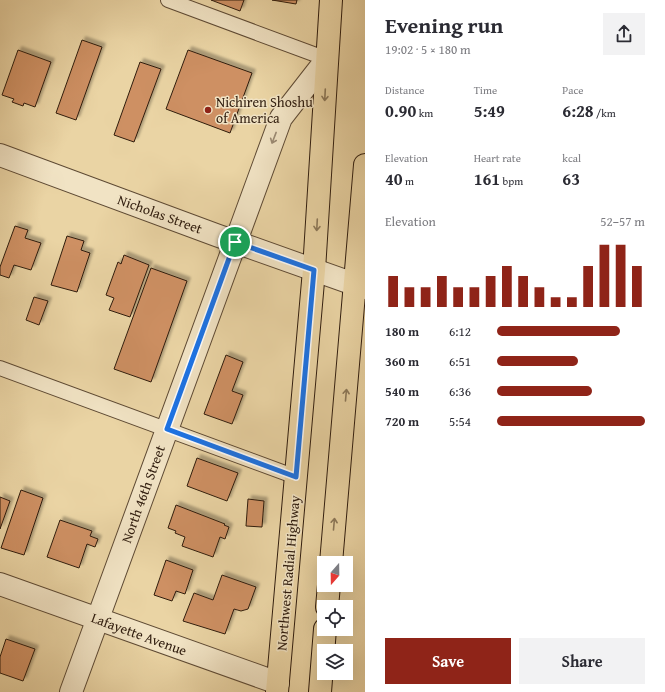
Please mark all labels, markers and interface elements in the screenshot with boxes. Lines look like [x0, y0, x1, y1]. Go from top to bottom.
text: Evening run [385, 9, 503, 41]
button: share [603, 13, 645, 55]
text: 19:02 · 5 × 180 m [385, 40, 471, 59]
text: Distance [385, 82, 424, 98]
text: Time [474, 82, 497, 98]
text: Pace [562, 82, 583, 98]
one-way arrow [321, 88, 328, 101]
place label: Nichiren Shoshu of America [216, 92, 313, 128]
text: 0.90 [385, 98, 416, 123]
text: 5:49 [474, 98, 505, 123]
text: 6:28 [562, 98, 594, 123]
marker: Nichiren Shoshu of America [203, 105, 213, 115]
text: km [416, 105, 433, 121]
text: /km [594, 105, 616, 121]
one-way arrow [270, 131, 278, 143]
text: Elevation [385, 150, 428, 166]
text: Heart rate [474, 150, 521, 166]
text: kcal [562, 150, 581, 166]
text: 40 [385, 166, 403, 191]
text: 161 [474, 166, 500, 191]
text: 63 [562, 166, 580, 191]
text: m [403, 173, 414, 189]
text: bpm [500, 173, 523, 189]
street label: Nicholas Street [115, 189, 205, 239]
text: Elevation [385, 212, 436, 231]
text: 52–57 m [600, 212, 645, 231]
one-way arrow [313, 218, 320, 231]
pin [218, 225, 252, 259]
icon: arrive [224, 231, 246, 253]
text: 180 m [385, 322, 419, 341]
text: 6:12 [449, 322, 471, 341]
text: 360 m [385, 352, 419, 371]
text: 6:51 [449, 352, 471, 371]
text: 540 m [385, 382, 419, 401]
text: 6:36 [449, 382, 471, 401]
one-way arrow [342, 389, 349, 402]
text: 720 m [385, 412, 419, 431]
text: 5:54 [449, 412, 471, 431]
street label: North 46th Street [116, 442, 170, 546]
street label: Northwest Radial Highway [271, 495, 305, 651]
one-way arrow [331, 518, 338, 531]
north arrow [317, 556, 353, 592]
map controls [317, 556, 353, 680]
button: locate [317, 600, 353, 636]
street label: Lafayette Avenue [88, 607, 190, 661]
button: Save [385, 638, 511, 684]
button: Share [519, 638, 645, 684]
button: layers [317, 644, 353, 680]

